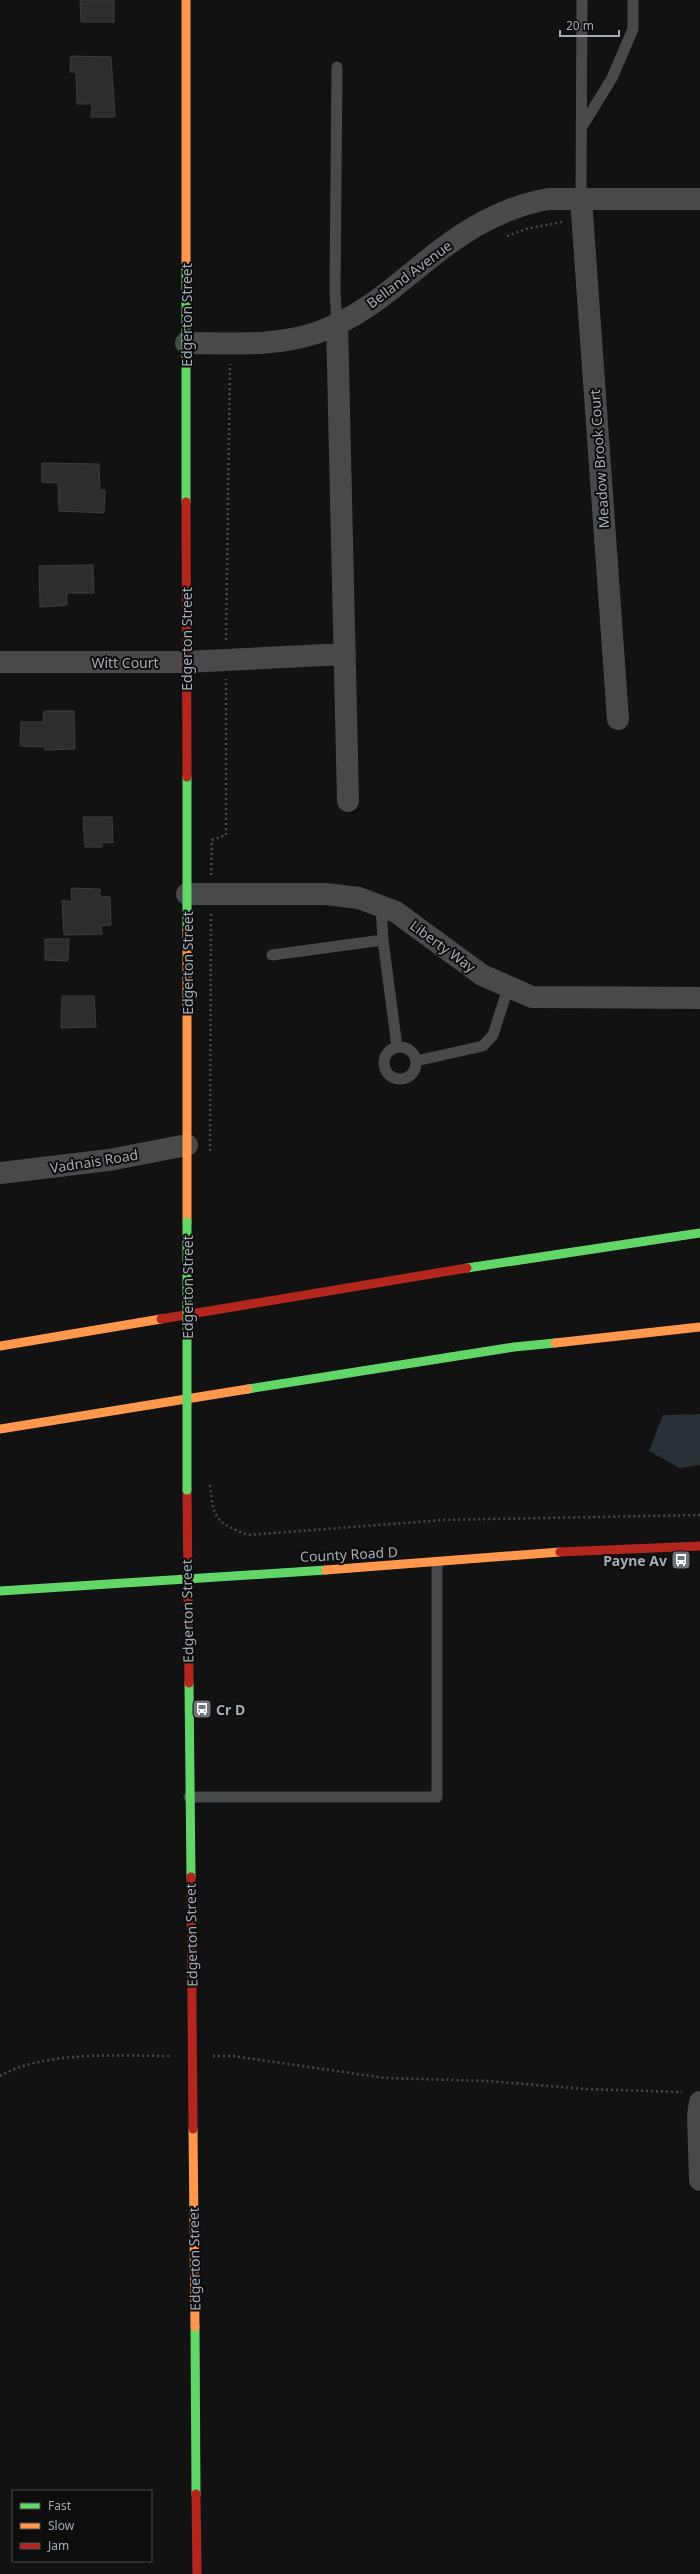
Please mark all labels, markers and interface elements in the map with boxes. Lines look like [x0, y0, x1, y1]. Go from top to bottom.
scale bar [560, 12, 619, 38]
text: 20 m [566, 17, 594, 34]
street label: Belland Avenue [362, 236, 456, 312]
street label: Edgerton Street [177, 263, 196, 367]
street label: Meadow Brook Court [585, 389, 613, 529]
street label: Edgerton Street [177, 587, 196, 691]
street label: Witt Court [91, 653, 159, 672]
street label: Edgerton Street [178, 911, 197, 1015]
street label: Liberty Way [406, 916, 480, 977]
street label: Vadnais Road [49, 1145, 139, 1177]
street label: Edgerton Street [178, 1235, 197, 1339]
street label: County Road D [300, 1542, 398, 1566]
bus stop icon: Payne Av [670, 1549, 692, 1571]
place label: Payne Av [603, 1551, 667, 1570]
street label: Edgerton Street [177, 1559, 197, 1663]
bus stop icon: Cr D [191, 1698, 213, 1720]
place label: Cr D [216, 1700, 245, 1719]
street label: Edgerton Street [181, 1883, 201, 1987]
street label: Edgerton Street [184, 2207, 204, 2311]
legend [12, 2490, 152, 2562]
text: Fast [48, 2497, 72, 2514]
text: Slow [48, 2517, 75, 2534]
text: Jam [47, 2537, 69, 2554]

